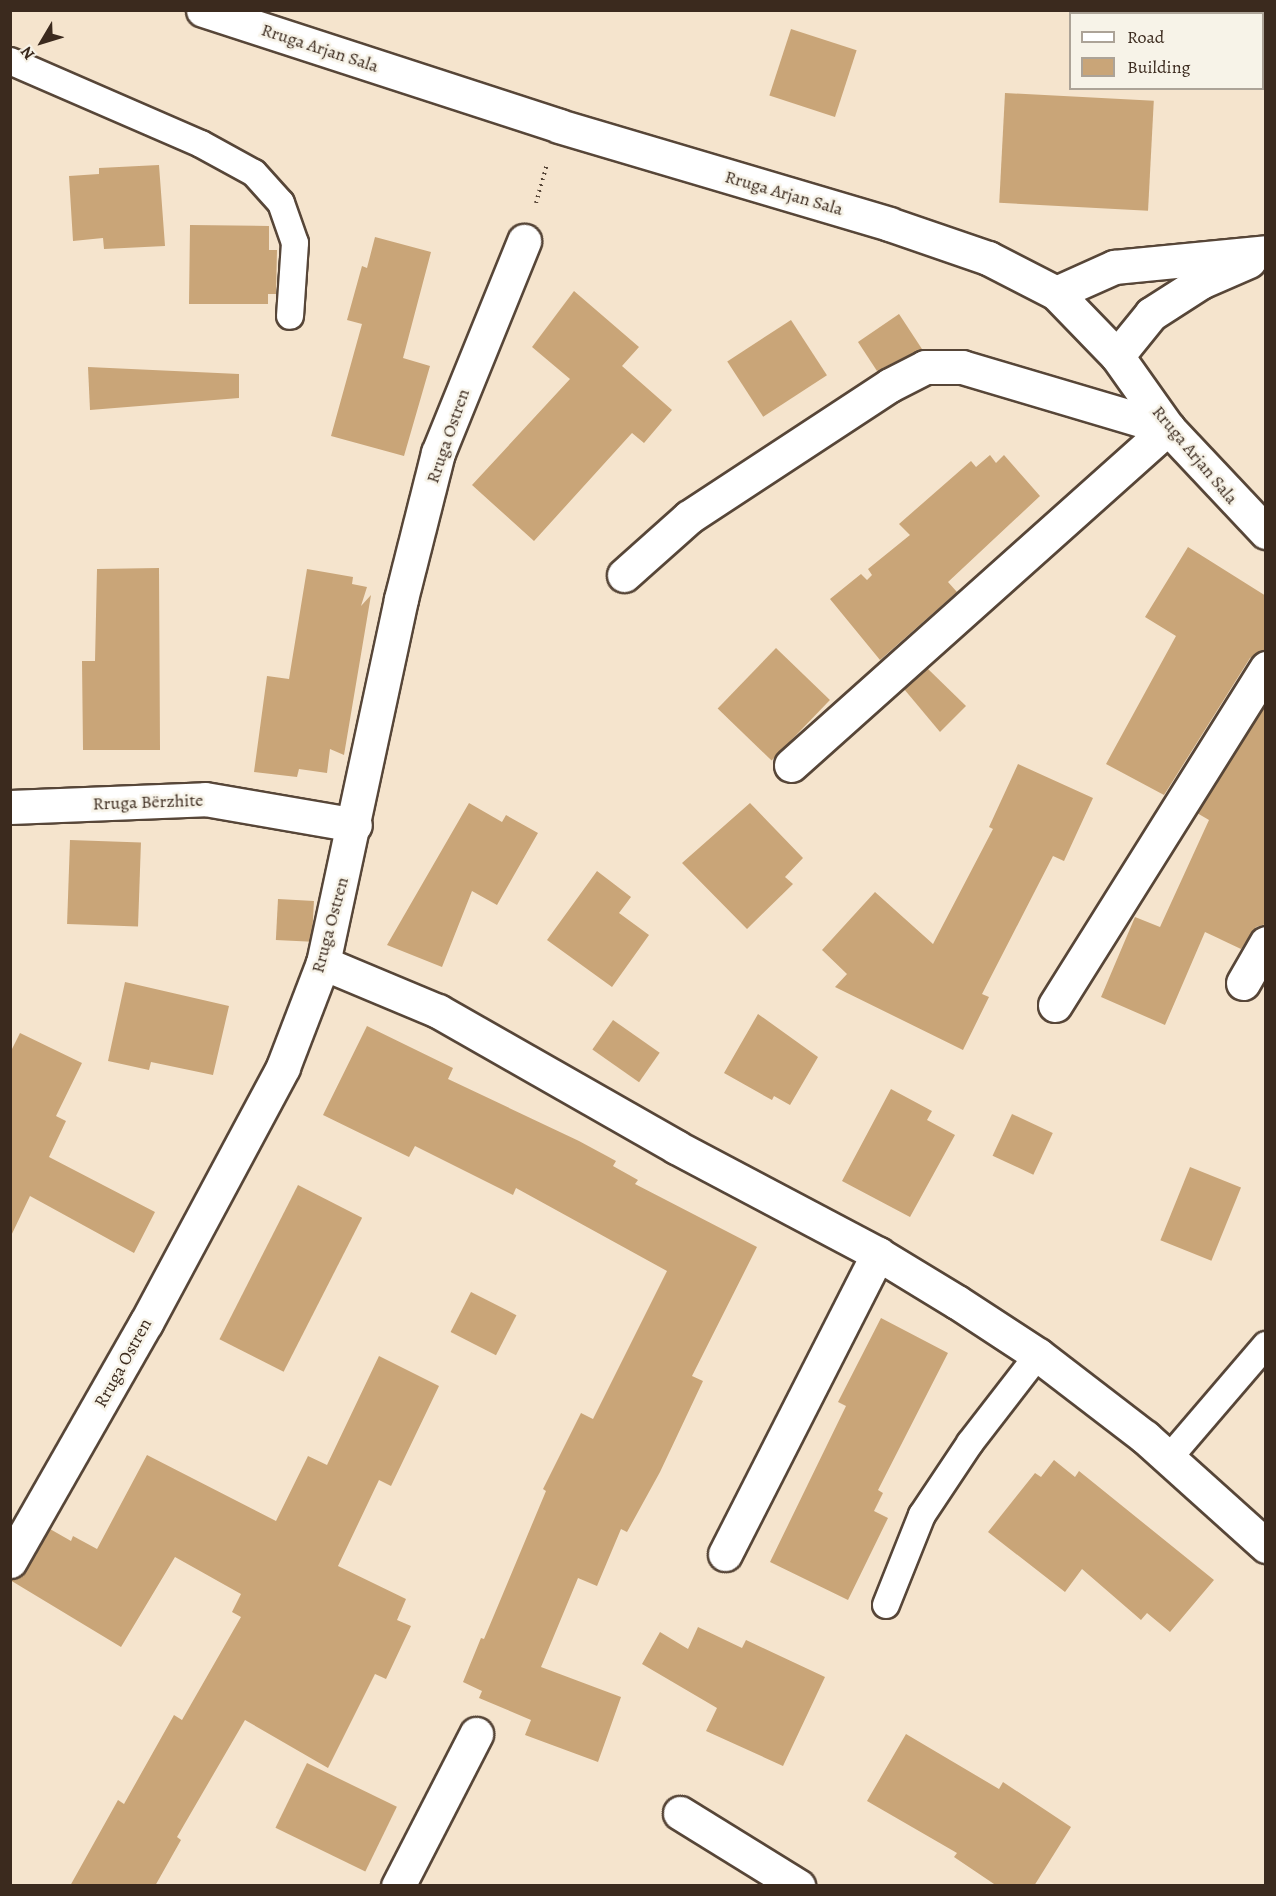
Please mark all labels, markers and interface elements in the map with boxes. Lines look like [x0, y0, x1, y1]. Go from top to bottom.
north arrow [12, 12, 72, 72]
legend [1069, 12, 1264, 90]
street label: Rruga Arjan Sala [259, 19, 381, 77]
text: Road [1127, 25, 1164, 49]
text: N [16, 42, 40, 64]
text: Building [1127, 55, 1191, 79]
street label: Rruga Arjan Sala [722, 166, 846, 220]
street label: Rruga Ostren [422, 386, 474, 486]
street label: Rruga Arjan Sala [1148, 401, 1242, 509]
street label: Rruga Bërzhite [92, 789, 204, 815]
street label: Rruga Ostren [307, 875, 353, 975]
street label: Rruga Ostren [90, 1315, 156, 1411]

